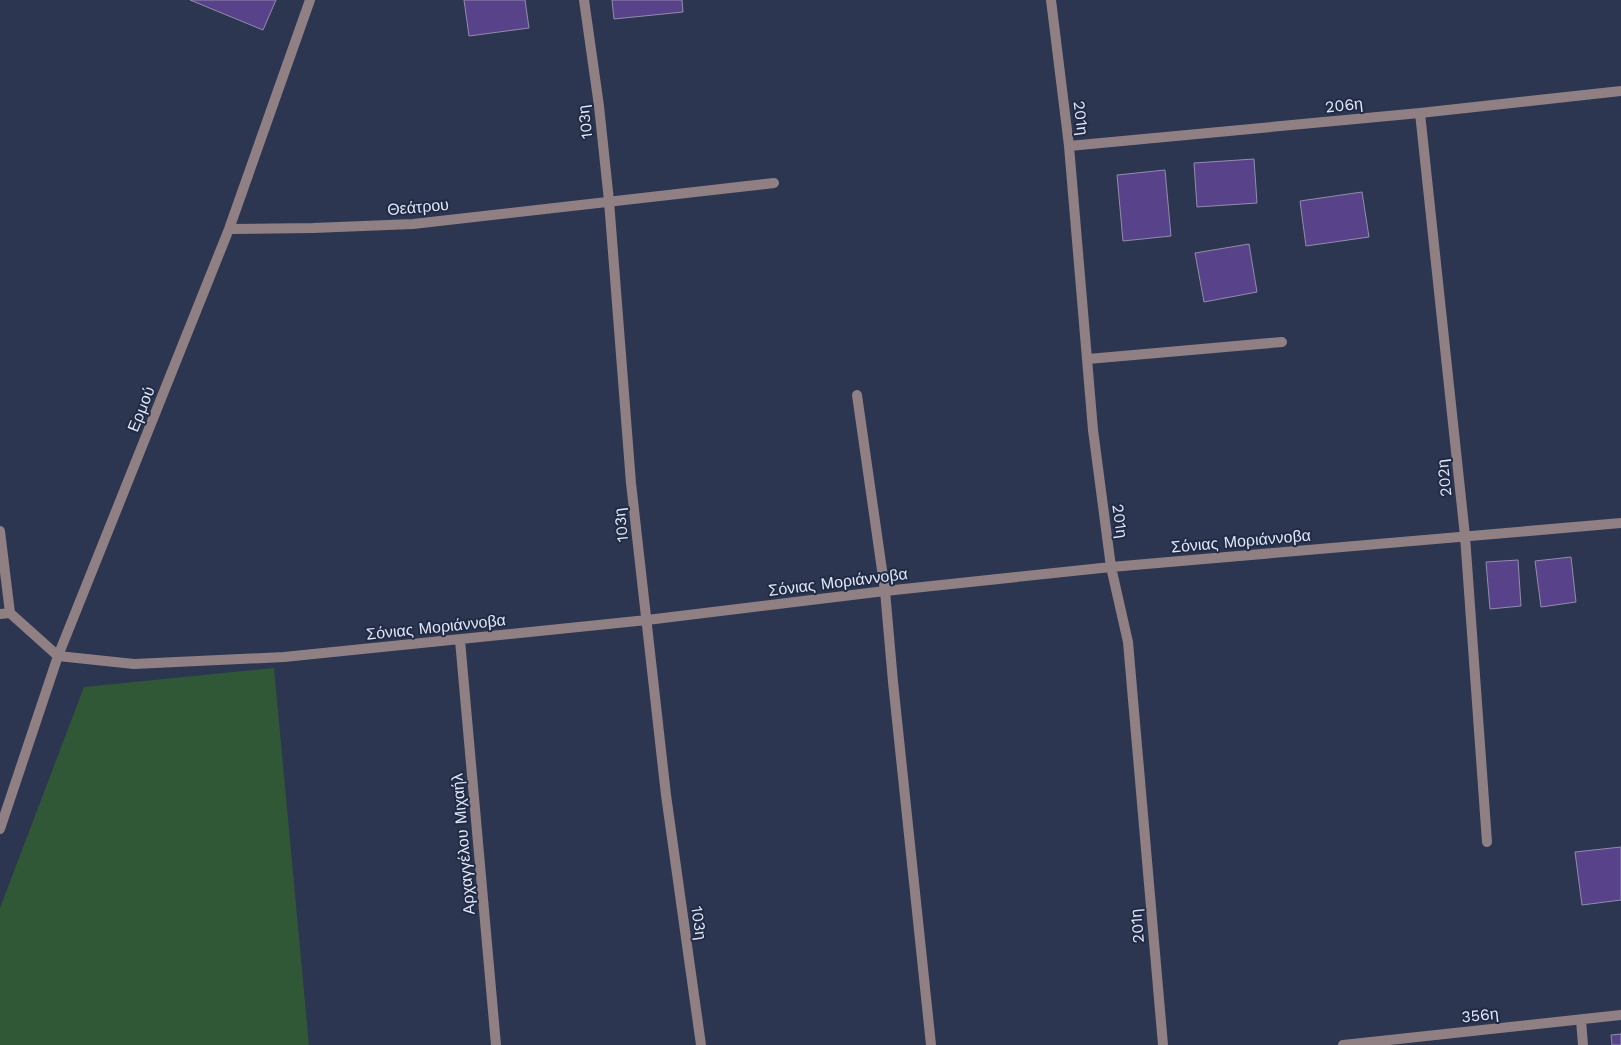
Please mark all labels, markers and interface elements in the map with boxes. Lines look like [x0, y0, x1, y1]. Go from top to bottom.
street label: 206η [1324, 94, 1364, 116]
street label: 201η [1069, 100, 1093, 136]
street label: 103η [573, 104, 597, 140]
street label: Θεάτρου [386, 195, 450, 219]
street label: Ερμού [123, 383, 159, 435]
street label: 202η [1433, 458, 1455, 498]
street label: 201η [1108, 503, 1132, 539]
street label: 103η [610, 507, 632, 543]
street label: Σόνιας Μοριάννοβα [1170, 525, 1312, 557]
street label: Σόνιας Μοριάννοβα [767, 564, 909, 600]
street label: Σόνιας Μοριάννοβα [365, 610, 507, 644]
street label: Αρχαγγέλου Μιχαήλ [447, 772, 479, 916]
street label: 103η [687, 905, 711, 941]
street label: 201η [1126, 908, 1148, 944]
street label: 356η [1460, 1004, 1500, 1026]

